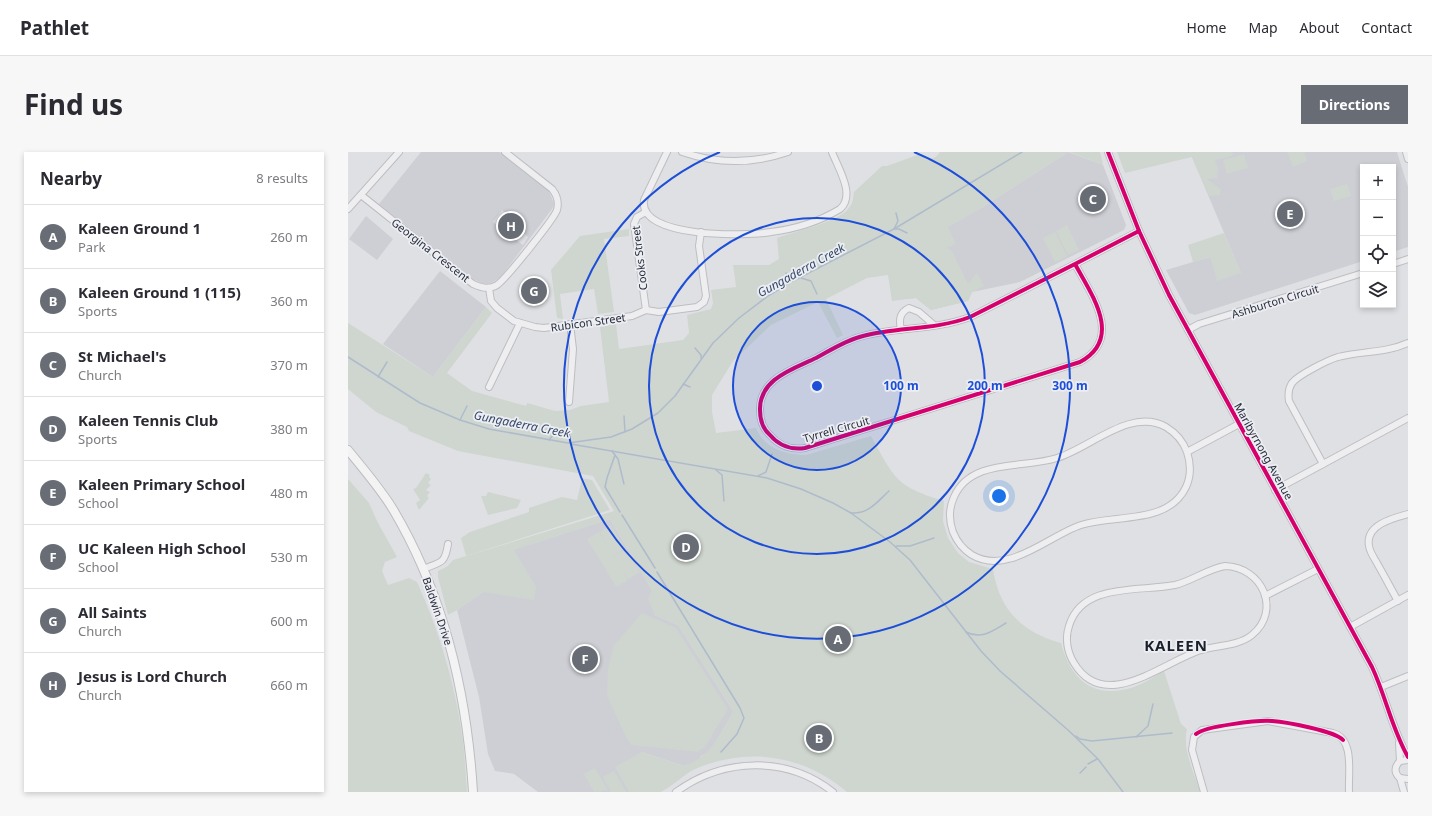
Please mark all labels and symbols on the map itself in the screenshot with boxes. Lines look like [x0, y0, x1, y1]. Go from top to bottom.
pin: C [1080, 184, 1106, 214]
pin: E [1277, 199, 1303, 229]
pin: H [498, 211, 524, 241]
street label: Georgina Crescent [389, 215, 473, 285]
street label: Cooks Street [628, 225, 650, 291]
water label: Gungaderra Creek [754, 238, 849, 301]
pin: G [521, 276, 547, 306]
street label: Ashburton Circuit [1230, 281, 1320, 321]
street label: Rubicon Street [550, 309, 626, 335]
text: 100 m [883, 377, 919, 394]
text: 200 m [967, 377, 1003, 394]
text: 300 m [1052, 377, 1088, 394]
centre of rings [810, 379, 824, 393]
street label: Maribyrnong Avenue [1231, 400, 1297, 502]
water label: Gungaderra Creek [473, 406, 573, 442]
street label: Tyrrell Circuit [801, 412, 871, 446]
your location [989, 486, 1009, 506]
pin: D [673, 532, 699, 562]
street label: Baldwin Drive [419, 575, 457, 647]
pin: A [825, 624, 851, 654]
district label: KALEEN [1144, 635, 1208, 655]
pin: F [572, 644, 598, 674]
pin: B [806, 723, 832, 753]

